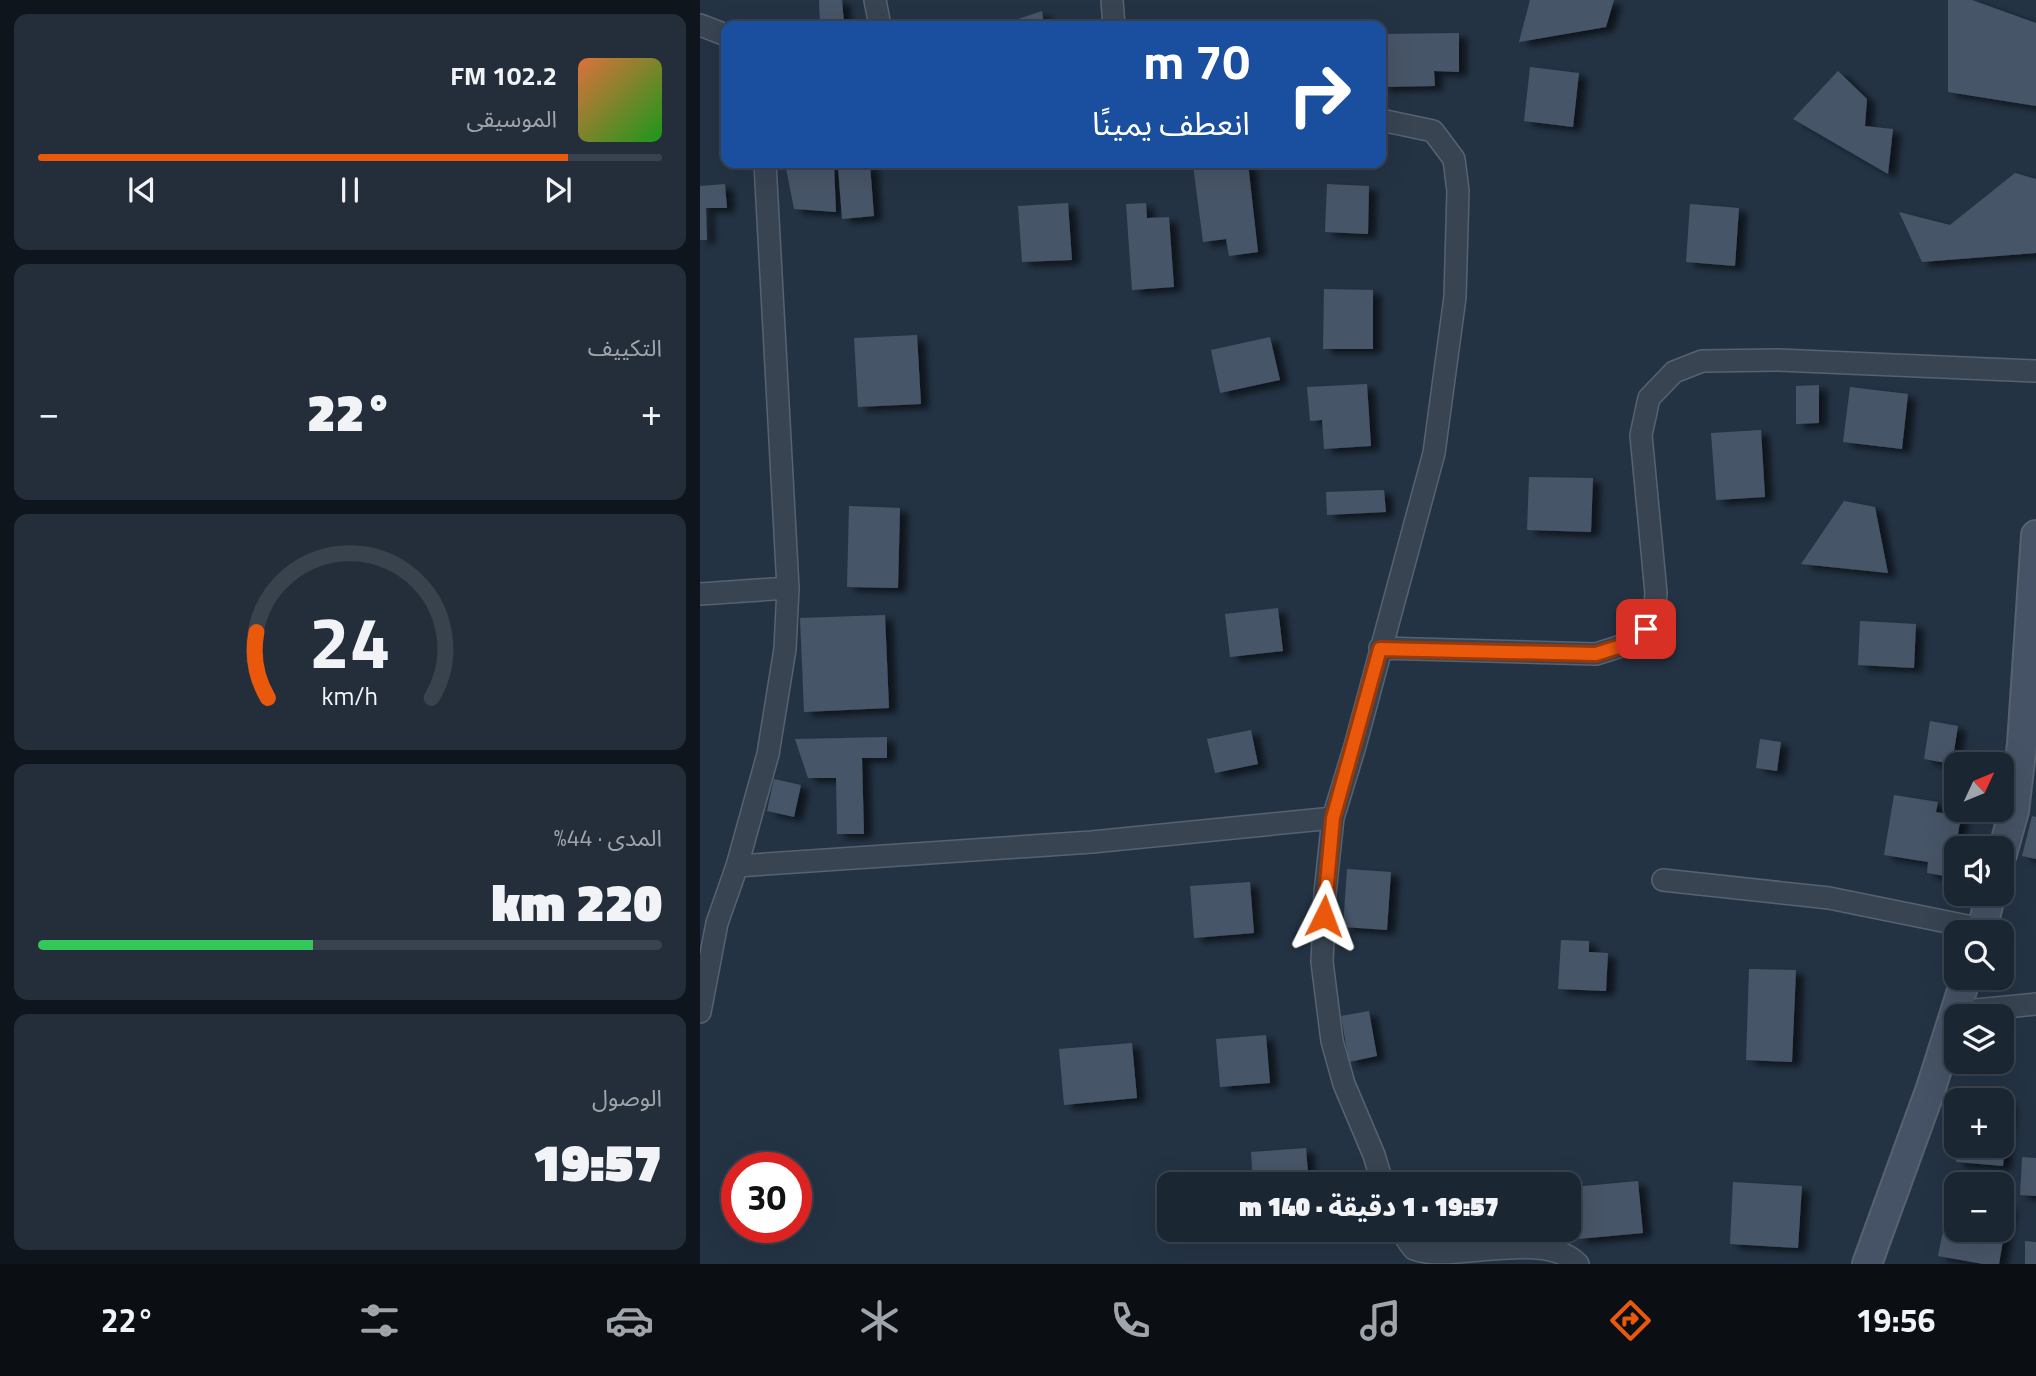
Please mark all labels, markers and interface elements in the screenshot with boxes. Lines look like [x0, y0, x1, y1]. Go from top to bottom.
text: 70 m [1143, 23, 1250, 98]
icon: right [1274, 49, 1365, 140]
text: 102.2 FM [450, 56, 557, 95]
text: انعطف يمينًا [1092, 99, 1250, 147]
text: الموسيقى [466, 101, 557, 136]
icon: previous [123, 171, 161, 209]
icon: pause [331, 171, 369, 209]
icon: next [539, 171, 577, 209]
text: التكييف [588, 330, 662, 365]
text: 22° [307, 372, 393, 451]
text: − [38, 383, 59, 441]
text: + [641, 383, 662, 441]
text: 24 [309, 586, 391, 696]
pin [1616, 599, 1676, 659]
icon: arrive [1627, 610, 1665, 648]
text: km/h [322, 677, 378, 715]
north arrow [1944, 752, 2014, 822]
map controls [1944, 752, 2014, 1242]
text: المدى · 44% [554, 820, 662, 855]
button: sound [1944, 836, 2014, 906]
text: 220 km [491, 862, 662, 941]
position arrow [1287, 879, 1361, 953]
button: search [1944, 920, 2014, 990]
button: layers [1944, 1004, 2014, 1074]
text: الوصول [592, 1080, 662, 1115]
button: + [1944, 1088, 2014, 1158]
text: 19:57 [533, 1122, 662, 1201]
speed limit sign: 30 [721, 1152, 812, 1243]
button: − [1944, 1172, 2014, 1242]
text: 19:57 · 1 دقيقة · 140 m [1239, 1187, 1499, 1226]
text: 22° [101, 1296, 154, 1344]
icon: filters [355, 1296, 404, 1345]
icon: car [605, 1296, 654, 1345]
icon: climate [855, 1296, 904, 1345]
icon: phone [1106, 1296, 1155, 1345]
icon: music [1356, 1296, 1405, 1345]
icon: directions [1606, 1296, 1655, 1345]
text: 19:56 [1856, 1296, 1935, 1344]

